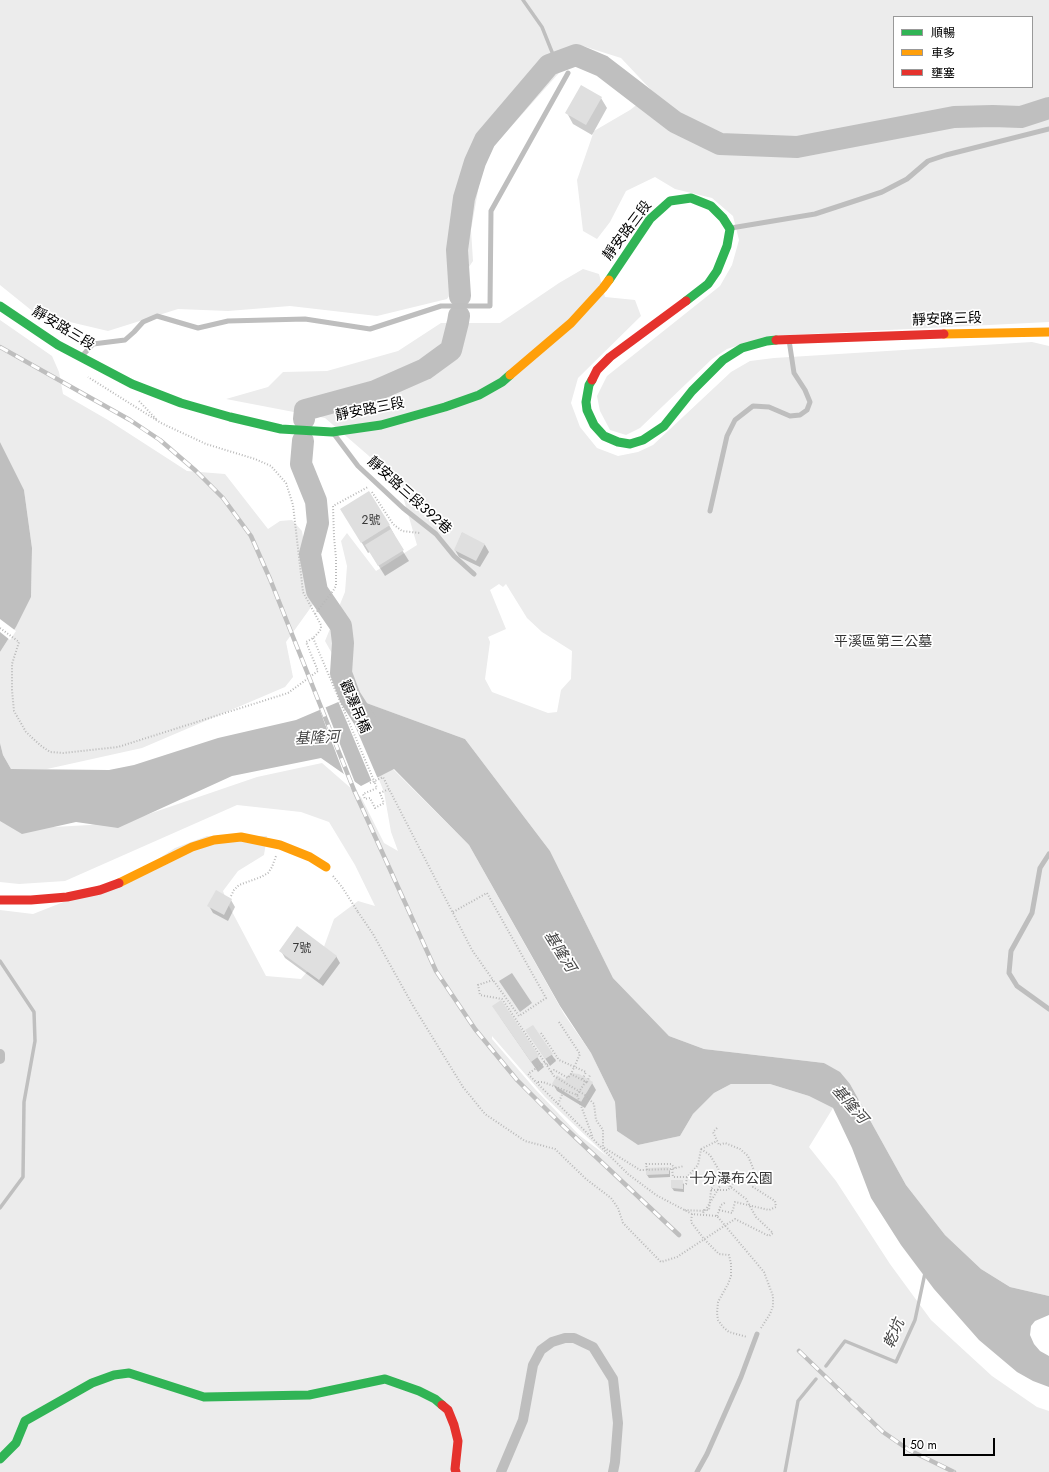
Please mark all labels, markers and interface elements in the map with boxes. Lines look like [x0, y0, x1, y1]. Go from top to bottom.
legend [893, 16, 1033, 88]
text: 順暢 [931, 24, 955, 42]
text: 車多 [931, 44, 955, 62]
text: 壅塞 [931, 64, 955, 82]
street label: 靜安路三段 [600, 198, 656, 264]
street label: 靜安路三段 [29, 304, 97, 354]
street label: 靜安路三段 [912, 310, 982, 330]
street label: 靜安路三段 [334, 395, 406, 425]
street label: 靜安路三段392巷 [363, 454, 455, 538]
house number: 2號 [362, 514, 380, 528]
park label: 平溪區第三公墓 [834, 635, 932, 651]
street label: 觀瀑吊橋 [335, 678, 373, 736]
water label: 基隆河 [294, 729, 340, 749]
water label: 基隆河 [539, 928, 579, 976]
house number: 7號 [293, 942, 311, 956]
water label: 基隆河 [827, 1082, 871, 1128]
park label: 十分瀑布公園 [689, 1172, 773, 1188]
water label: 乾坑 [881, 1317, 909, 1351]
scale bar [905, 1430, 997, 1456]
text: 50 m [910, 1436, 937, 1454]

